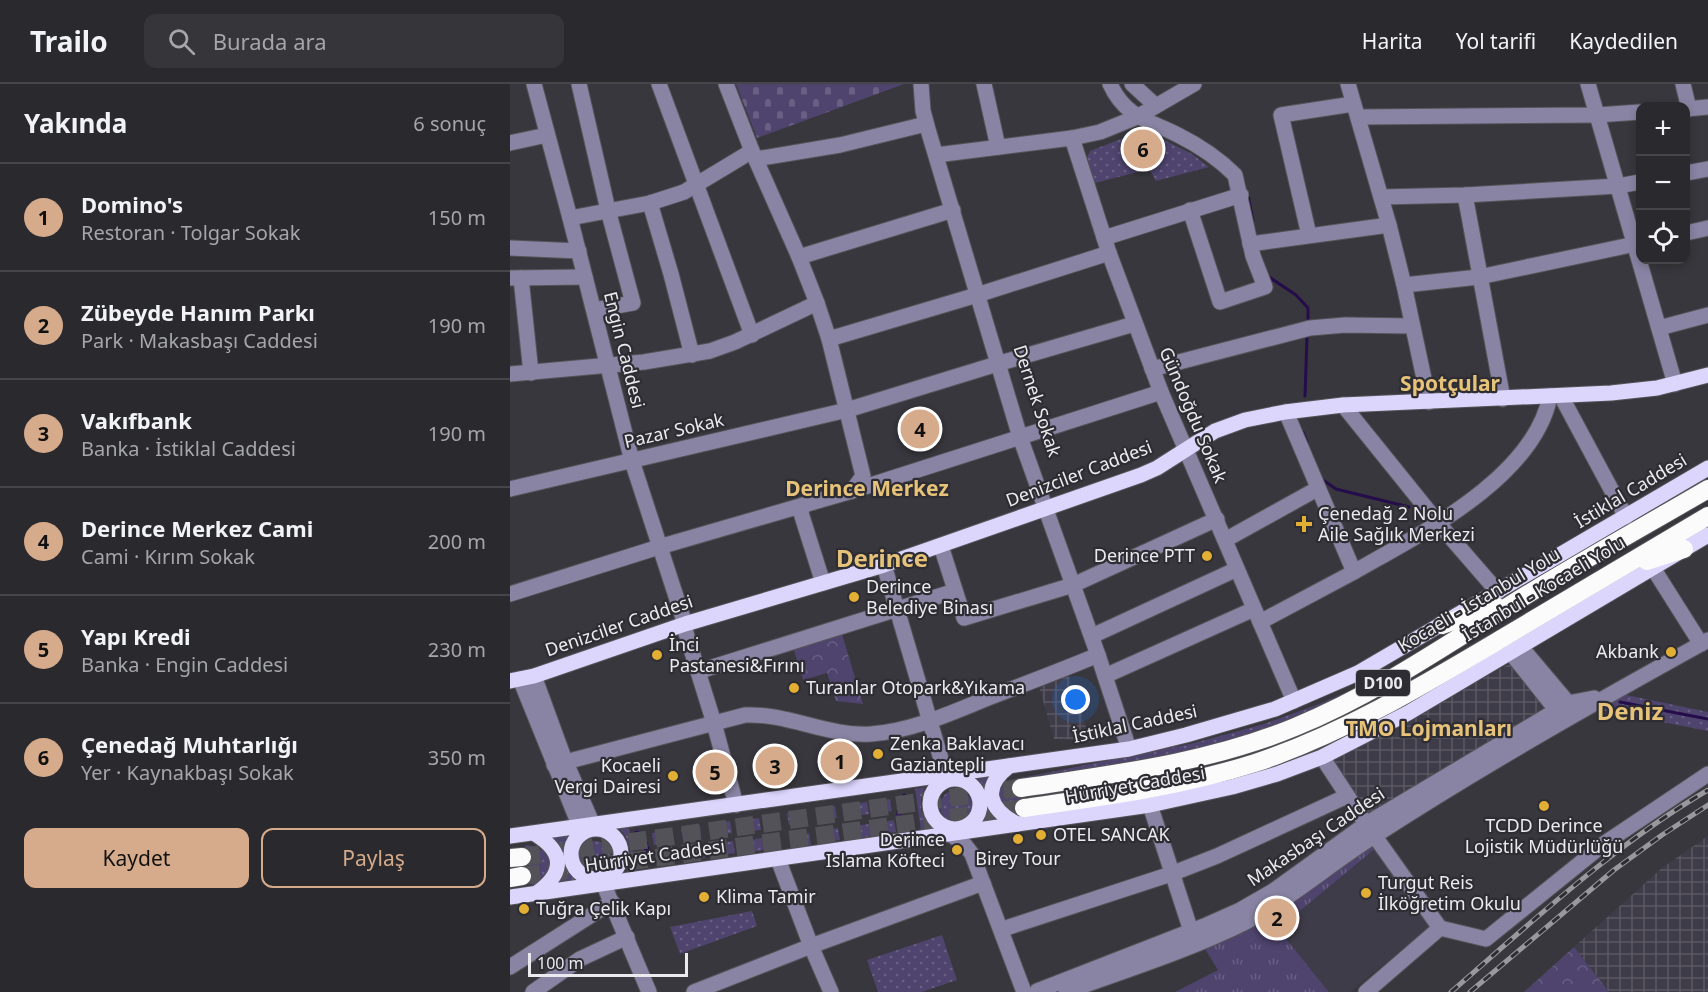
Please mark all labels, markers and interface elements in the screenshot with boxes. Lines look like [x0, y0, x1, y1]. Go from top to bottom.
search box [144, 14, 564, 68]
text: Trailo [30, 22, 108, 60]
icon: search [165, 25, 198, 58]
text: Burada ara [213, 26, 327, 56]
text: Harita [1362, 27, 1423, 55]
text: Yol tarifi [1456, 27, 1536, 55]
text: Kaydedilen [1569, 27, 1678, 55]
map controls [1636, 102, 1690, 264]
button: + [1636, 102, 1690, 156]
text: Yakında [24, 105, 127, 141]
text: 6 sonuç [413, 110, 486, 137]
pin: 6 [1124, 126, 1162, 172]
button: − [1636, 156, 1690, 210]
text: Domino's [81, 189, 183, 219]
text: 1 [38, 204, 49, 231]
text: 150 m [428, 204, 486, 231]
button: locate [1636, 210, 1690, 264]
text: Restoran · Tolgar Sokak [81, 219, 300, 246]
street label: Engin Caddesi [599, 289, 651, 411]
text: Zübeyde Hanım Parkı [81, 297, 315, 327]
text: 2 [38, 312, 49, 339]
text: 190 m [428, 312, 486, 339]
text: Park · Makasbaşı Caddesi [81, 327, 318, 354]
street label: Dernek Sokak [1009, 342, 1067, 460]
street label: Gündoğdu Sokak [1154, 343, 1234, 487]
district label: Spotçular [1400, 369, 1501, 397]
text: Vakıfbank [81, 405, 192, 435]
pin: 4 [900, 406, 940, 452]
street label: Pazar Sokak [621, 407, 726, 453]
text: 3 [38, 420, 49, 447]
text: 190 m [428, 420, 486, 447]
street label: Denizciler Caddesi [1002, 434, 1155, 512]
text: Banka · İstiklal Caddesi [81, 435, 296, 462]
street label: İstiklal Caddesi [1570, 447, 1691, 533]
district label: Derince Merkez [785, 474, 949, 502]
place label: Çenedağ 2 Nolu Aile Sağlık Merkezi [1318, 501, 1475, 546]
text: Derince Merkez Cami [81, 513, 313, 543]
marker: Çenedağ 2 Nolu Aile Sağlık Merkezi [1295, 515, 1313, 533]
text: 4 [38, 528, 49, 555]
text: 200 m [428, 528, 486, 555]
street label: İstanbul - Kocaeli Yolu [1458, 530, 1629, 646]
district label: Derince [836, 541, 928, 574]
street label: Kocaeli - İstanbul Yolu [1393, 541, 1564, 657]
text: Cami · Kırım Sokak [81, 543, 255, 570]
place label: Derince PTT [1094, 543, 1195, 567]
marker: Derince PTT [1200, 549, 1214, 563]
place label: Derince Belediye Binası [866, 574, 993, 619]
street label: Denizciler Caddesi [542, 589, 696, 662]
marker: Derince Belediye Binası [847, 590, 861, 604]
text: Yapı Kredi [81, 621, 191, 651]
place label: İnci Pastanesi&Fırını [669, 632, 805, 677]
text: 5 [38, 636, 49, 663]
text: 230 m [428, 636, 486, 663]
place label: Akbank [1596, 639, 1659, 663]
marker: Akbank [1664, 645, 1678, 659]
marker: İnci Pastanesi&Fırını [650, 648, 664, 662]
text: Banka · Engin Caddesi [81, 651, 288, 678]
road number: D100 [1356, 670, 1410, 696]
place label: Turanlar Otopark&Yıkama [806, 675, 1025, 699]
marker: Turanlar Otopark&Yıkama [787, 681, 801, 695]
your location [1061, 685, 1090, 714]
district label: Deniz [1597, 694, 1663, 727]
street label: İstiklal Caddesi [1070, 698, 1199, 748]
district label: TMO Lojmanları [1346, 714, 1512, 742]
text: Çenedağ Muhtarlığı [81, 729, 298, 759]
place label: Zenka Baklavacı Gaziantepli [890, 731, 1025, 776]
pin: 1 [820, 738, 860, 784]
text: 6 [38, 744, 49, 771]
text: 350 m [428, 744, 486, 771]
pin: 3 [756, 744, 794, 788]
marker: Zenka Baklavacı Gaziantepli [871, 747, 885, 761]
pin: 5 [696, 750, 734, 794]
place label: Kocaeli Vergi Dairesi [554, 753, 661, 798]
text: Yer · Kaynakbaşı Sokak [81, 759, 294, 786]
street label: Hürriyet Caddesi [1063, 760, 1207, 808]
marker: Kocaeli Vergi Dairesi [666, 769, 680, 783]
street label: Makasbaşı Caddesi [1242, 781, 1389, 891]
marker: TCDD Derince Lojistik Müdürlüğü [1537, 799, 1551, 813]
place label: TCDD Derince Lojistik Müdürlüğü [1465, 813, 1623, 858]
place label: OTEL SANCAK [1053, 822, 1171, 846]
place label: Derince Islama Köfteci [826, 827, 945, 872]
button: Kaydet [24, 828, 249, 888]
button: Paylaş [261, 828, 486, 888]
marker: OTEL SANCAK [1034, 828, 1048, 842]
marker: Birey Tour [1011, 832, 1025, 846]
street label: Hürriyet Caddesi [583, 833, 727, 877]
marker: Derince Islama Köfteci [950, 843, 964, 857]
place label: Birey Tour [975, 846, 1061, 870]
place label: Turgut Reis İlköğretim Okulu [1378, 870, 1521, 915]
place label: Klima Tamir [716, 884, 816, 908]
marker: Turgut Reis İlköğretim Okulu [1359, 886, 1373, 900]
marker: Klima Tamir [697, 890, 711, 904]
place label: Tuğra Çelik Kapı [536, 896, 671, 920]
pin: 2 [1258, 896, 1296, 940]
marker: Tuğra Çelik Kapı [517, 902, 531, 916]
scale bar [528, 950, 688, 978]
text: 100 m [537, 952, 584, 974]

